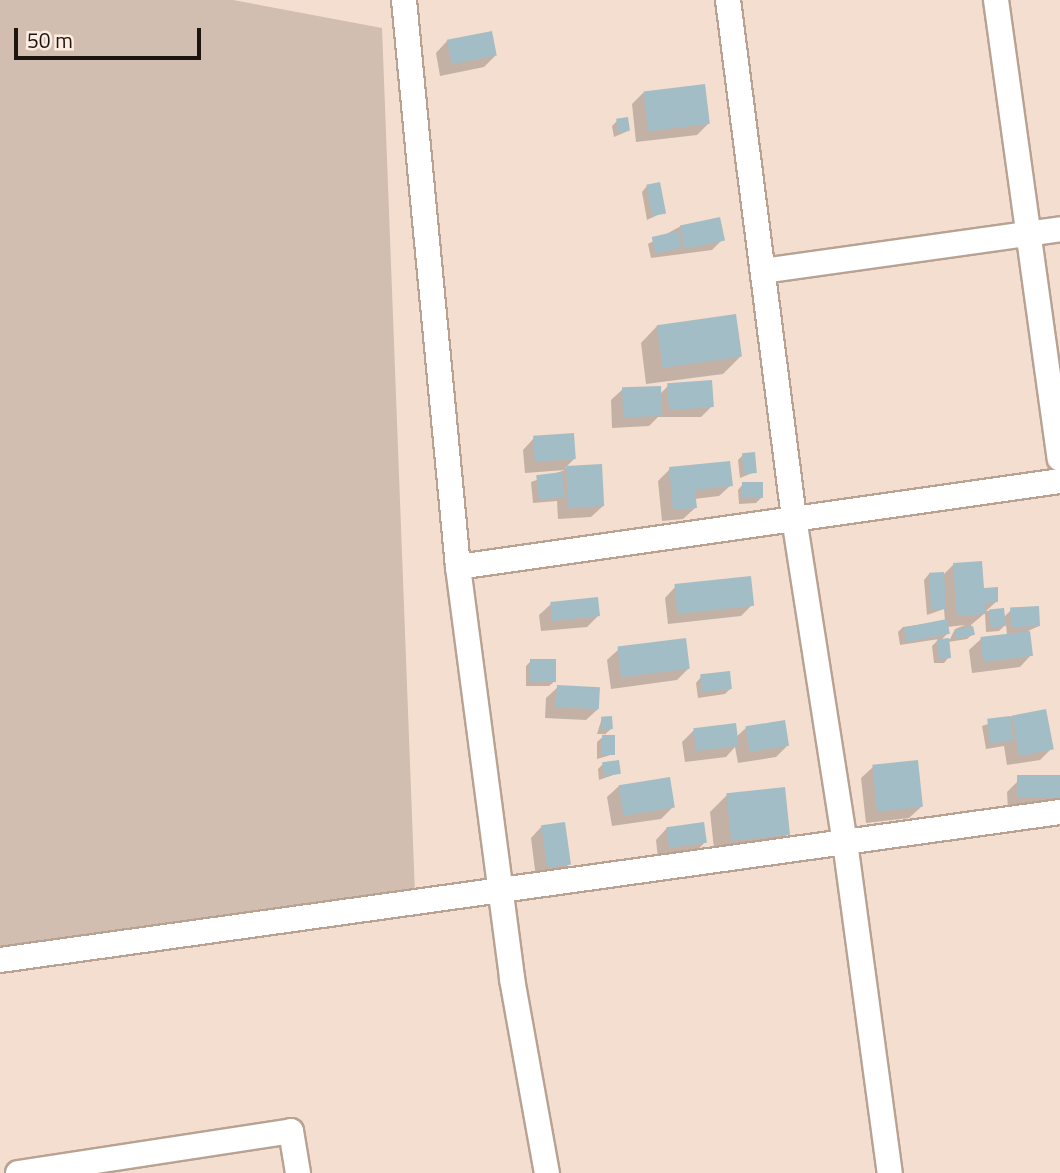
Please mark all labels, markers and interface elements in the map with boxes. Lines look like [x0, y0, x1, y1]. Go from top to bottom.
scale bar [18, 14, 205, 58]
text: 50 m [27, 24, 73, 56]

